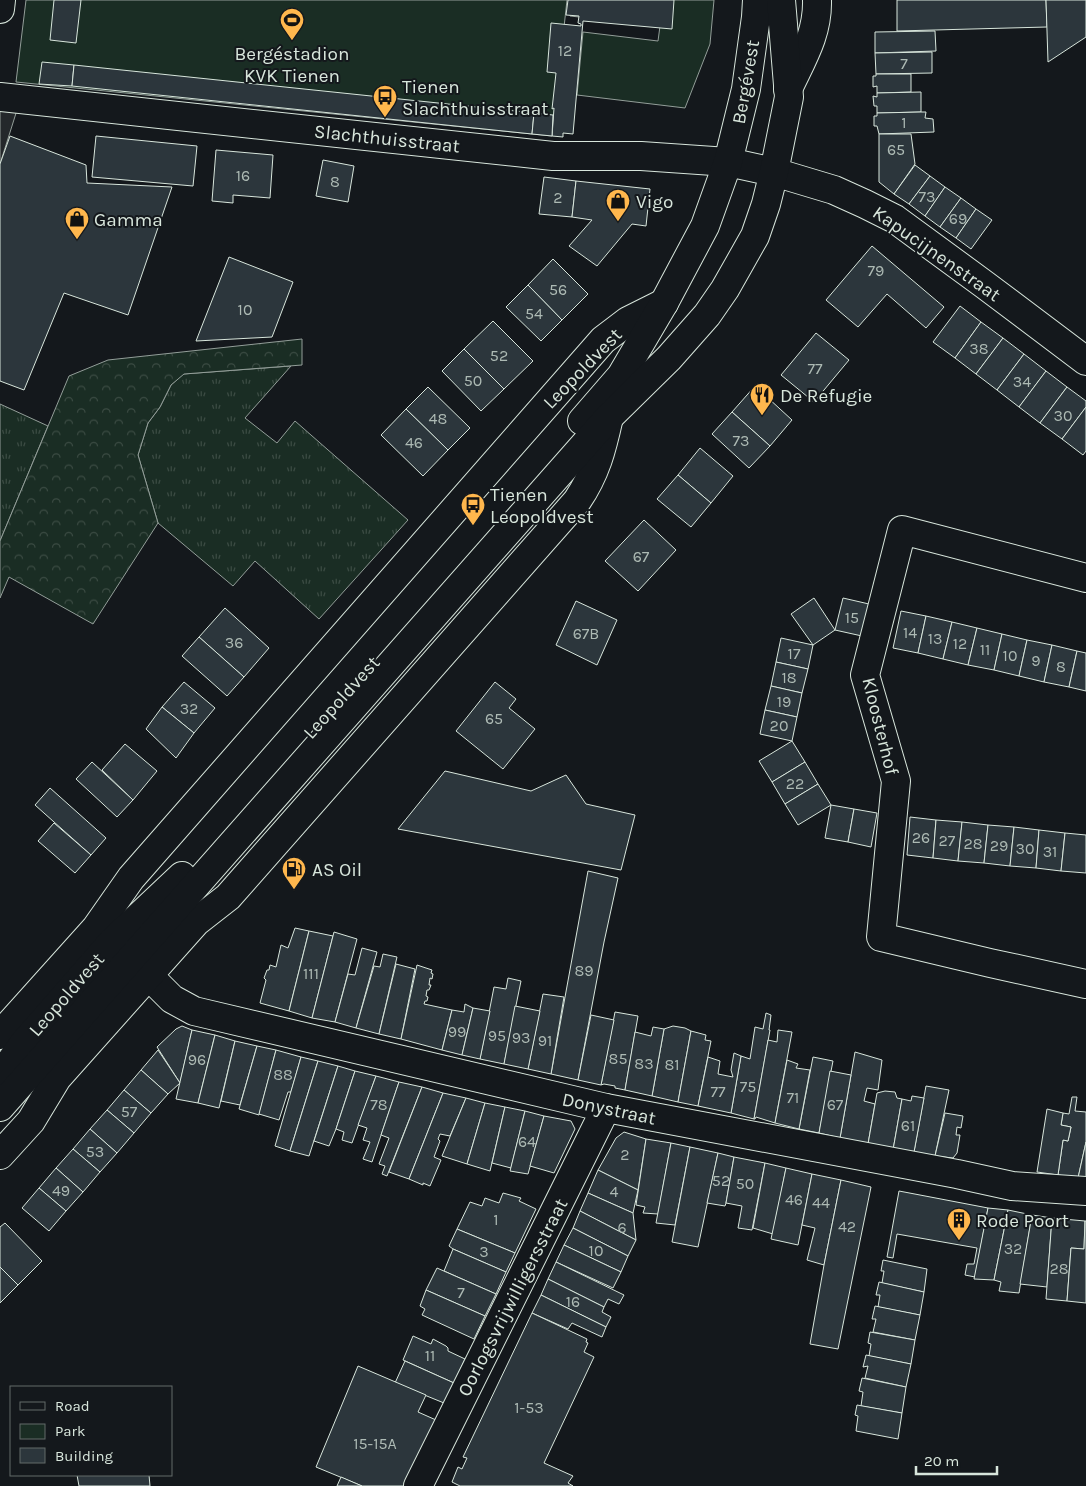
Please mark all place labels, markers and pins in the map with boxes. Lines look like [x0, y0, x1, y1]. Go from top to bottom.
sports icon: Bergéstadion KVK Tienen [279, 7, 305, 41]
place label: Bergéstadion KVK Tienen [235, 43, 349, 87]
place label: Tienen Slachthuisstraat [402, 76, 548, 120]
bus stop icon: Tienen Slachthuisstraat [372, 84, 398, 118]
shop icon: Vigo [605, 188, 631, 222]
place label: Vigo [636, 191, 673, 213]
shop icon: Gamma [64, 206, 90, 240]
place label: Gamma [94, 209, 163, 231]
restaurant icon: De Refugie [749, 382, 775, 416]
place label: De Refugie [780, 385, 872, 407]
place label: Tienen Leopoldvest [490, 484, 594, 528]
bus stop icon: Tienen Leopoldvest [460, 492, 486, 526]
fuel station icon: AS Oil [281, 856, 307, 890]
place label: AS Oil [312, 859, 362, 881]
building icon: Rode Poort [946, 1207, 972, 1241]
place label: Rode Poort [976, 1210, 1069, 1232]

